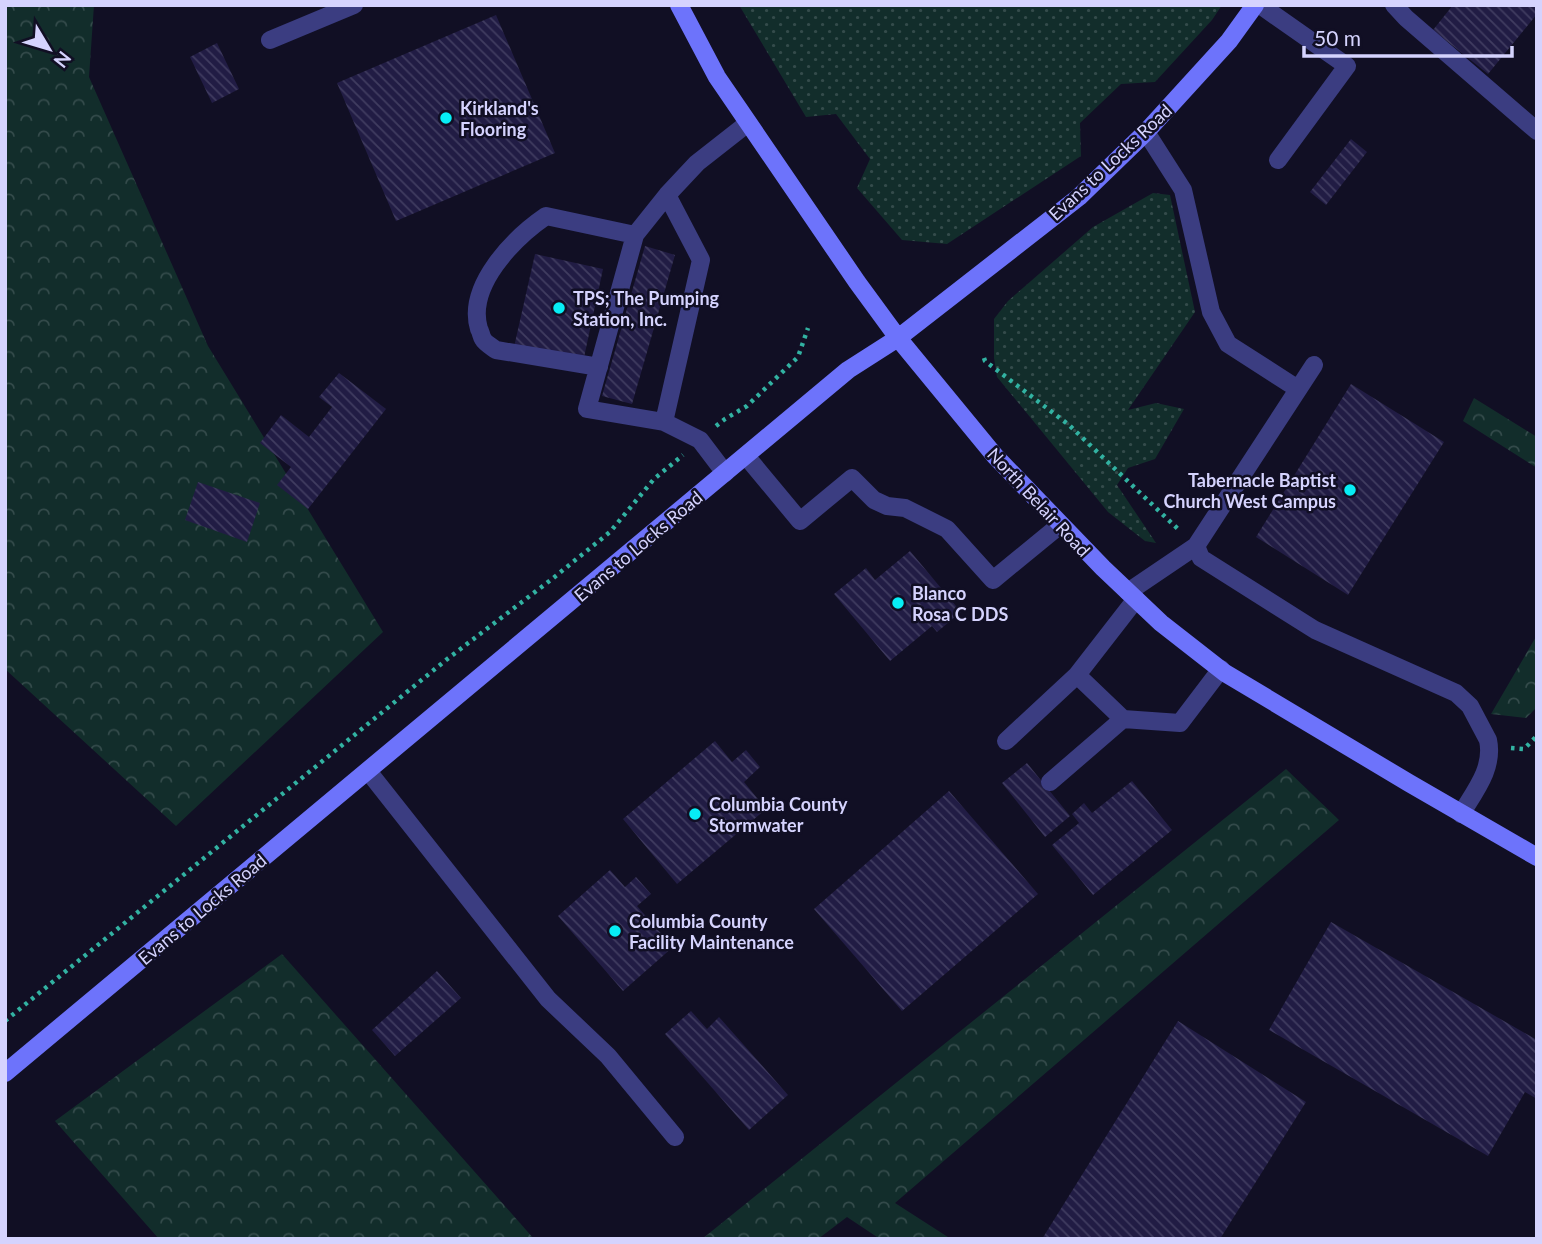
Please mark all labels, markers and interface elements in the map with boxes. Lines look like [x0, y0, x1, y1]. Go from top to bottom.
north arrow [14, 14, 84, 84]
scale bar [1304, 14, 1512, 58]
text: 50 m [1314, 25, 1361, 50]
text: N [49, 47, 76, 73]
place label: Kirkland's Flooring [460, 97, 539, 140]
street label: Evans to Locks Road [1044, 99, 1176, 225]
marker: Kirkland's Flooring [438, 110, 454, 126]
place label: TPS; The Pumping Station, Inc. [573, 287, 720, 330]
marker: TPS; The Pumping Station, Inc. [551, 300, 567, 316]
street label: North Belair Road [983, 443, 1095, 561]
place label: Tabernacle Baptist Church West Campus [1163, 469, 1336, 512]
marker: Tabernacle Baptist Church West Campus [1342, 482, 1358, 498]
street label: Evans to Locks Road [569, 486, 707, 606]
place label: Blanco Rosa C DDS [912, 582, 1008, 625]
marker: Blanco Rosa C DDS [890, 595, 906, 611]
place label: Columbia County Stormwater [709, 793, 848, 836]
marker: Columbia County Stormwater [687, 806, 703, 822]
street label: Evans to Locks Road [133, 849, 271, 969]
place label: Columbia County Facility Maintenance [629, 910, 794, 953]
marker: Columbia County Facility Maintenance [607, 923, 623, 939]

